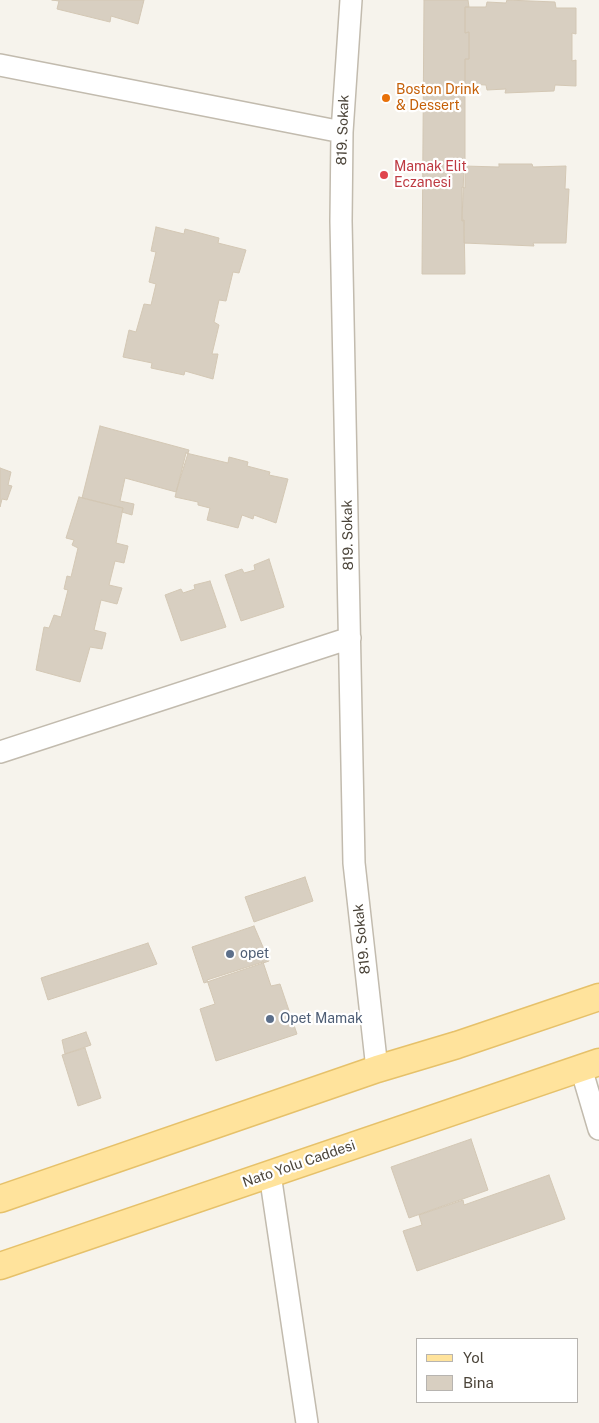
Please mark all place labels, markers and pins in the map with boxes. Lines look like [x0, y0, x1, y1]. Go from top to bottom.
place label: Boston Drink & Dessert [396, 82, 480, 114]
marker: Boston Drink & Dessert [380, 92, 392, 104]
place label: Mamak Elit Eczanesi [394, 159, 467, 192]
marker: Mamak Elit Eczanesi [378, 169, 390, 181]
place label: opet [240, 946, 269, 962]
marker: opet [224, 948, 236, 960]
place label: Opet Mamak [280, 1011, 363, 1027]
marker: Opet Mamak [264, 1013, 276, 1025]

